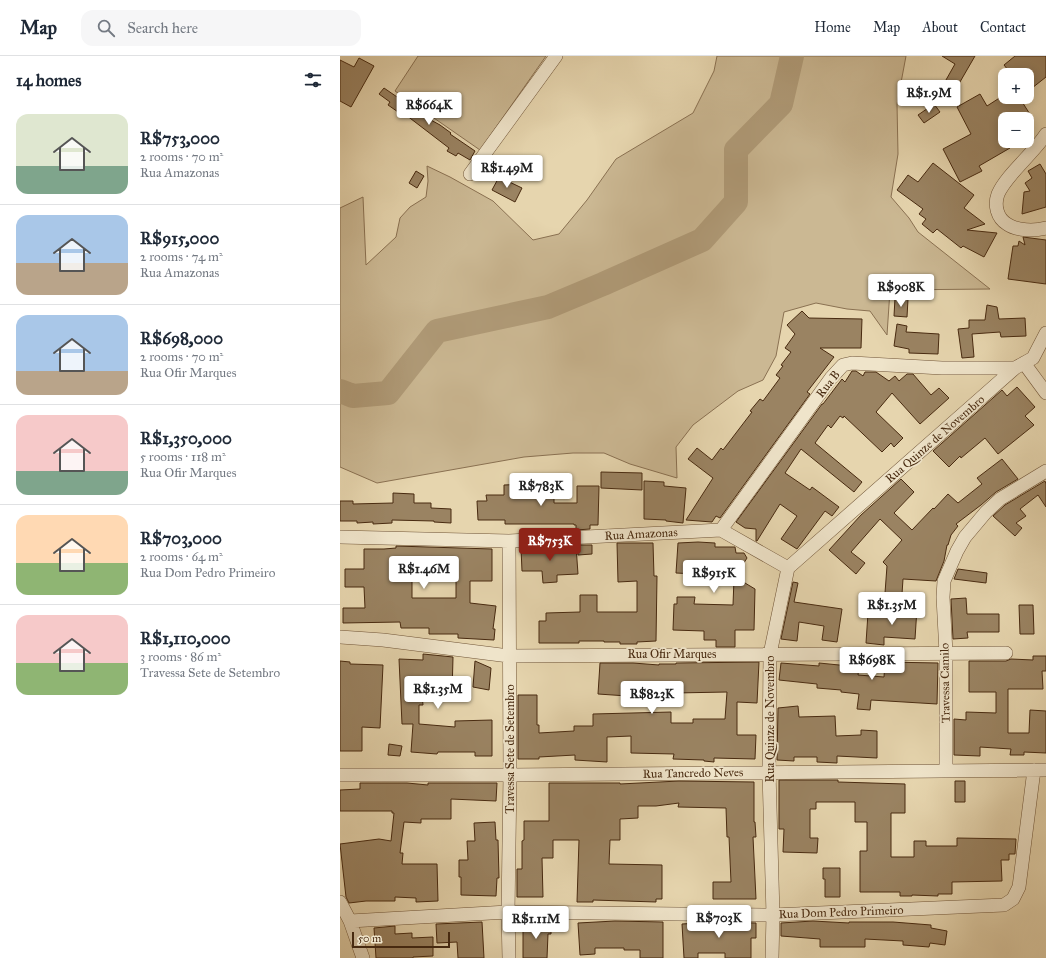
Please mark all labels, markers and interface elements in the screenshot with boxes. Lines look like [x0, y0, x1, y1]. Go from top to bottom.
search box [81, 10, 361, 46]
text: Map [20, 16, 57, 39]
icon: search [95, 17, 117, 39]
text: Search here [127, 19, 198, 37]
text: Home [814, 19, 851, 36]
text: Map [873, 19, 900, 36]
text: About [922, 19, 958, 36]
text: Contact [980, 19, 1026, 36]
map controls [998, 68, 1034, 148]
button: + [998, 68, 1034, 104]
icon: filters [302, 69, 324, 91]
text: 14 homes [16, 70, 81, 91]
pin: R$1.9M [896, 80, 962, 114]
text: R$1.9M [906, 85, 952, 101]
pin: R$664K [396, 92, 462, 126]
text: R$664K [406, 97, 452, 113]
button: − [998, 112, 1034, 148]
text: R$753,000 [140, 128, 220, 149]
icon: home [48, 130, 96, 178]
text: 2 rooms · 70 m² [140, 149, 223, 165]
pin: R$1.49M [470, 155, 544, 189]
text: R$1.49M [481, 160, 533, 176]
text: Rua Amazonas [140, 165, 219, 181]
text: R$915,000 [140, 228, 219, 249]
icon: home [48, 231, 96, 279]
text: 2 rooms · 74 m² [140, 249, 223, 265]
text: Rua Amazonas [140, 265, 219, 281]
pin: R$908K [868, 274, 934, 308]
text: R$908K [877, 279, 925, 295]
text: R$698,000 [140, 328, 223, 349]
icon: home [48, 331, 96, 379]
text: 2 rooms · 70 m² [140, 349, 223, 365]
text: Rua Ofir Marques [140, 365, 236, 381]
street label: Rua B [813, 368, 843, 400]
street label: Rua Quinze de Novembro [883, 392, 987, 486]
text: R$1,350,000 [140, 428, 232, 449]
icon: home [48, 431, 96, 479]
text: 5 rooms · 118 m² [140, 449, 226, 465]
text: Rua Ofir Marques [140, 465, 236, 481]
pin: R$783K [508, 473, 574, 507]
text: R$783K [518, 478, 564, 494]
street label: Rua Amazonas [604, 525, 678, 543]
text: R$703,000 [140, 528, 222, 549]
pin: R$753K [517, 528, 583, 562]
icon: home [48, 531, 96, 579]
text: R$753K [528, 533, 572, 549]
text: 2 rooms · 64 m² [140, 549, 223, 565]
pin: R$1.46M [387, 556, 461, 590]
pin: R$915K [681, 560, 747, 594]
text: R$1.46M [398, 561, 450, 577]
text: Rua Dom Pedro Primeiro [140, 565, 275, 581]
text: R$915K [692, 565, 736, 581]
pin: R$1.35M [855, 592, 929, 626]
text: R$1.35M [867, 597, 917, 613]
text: R$1,110,000 [140, 628, 231, 649]
icon: home [48, 631, 96, 679]
street label: Travessa Camilo [937, 643, 953, 723]
street label: Rua Ofir Marques [628, 647, 716, 662]
pin: R$698K [839, 647, 905, 681]
text: 3 rooms · 86 m² [140, 649, 221, 665]
text: R$698K [849, 652, 895, 668]
street label: Rua Quinze de Novembro [763, 656, 777, 782]
text: Travessa Sete de Setembro [140, 665, 280, 681]
pin: R$1.35M [401, 676, 475, 710]
text: R$1.35M [413, 681, 463, 697]
pin: R$823K [619, 681, 685, 715]
street label: Travessa Sete de Setembro [503, 684, 517, 814]
text: R$823K [630, 686, 674, 702]
street label: Rua Tancredo Neves [643, 765, 743, 781]
street label: Rua Dom Pedro Primeiro [778, 903, 904, 921]
pin: R$703K [686, 905, 752, 939]
pin: R$1.11M [499, 906, 573, 940]
text: R$703K [696, 910, 742, 926]
text: R$1.11M [512, 911, 560, 927]
scale bar [352, 930, 450, 949]
text: 50 m [358, 932, 381, 945]

